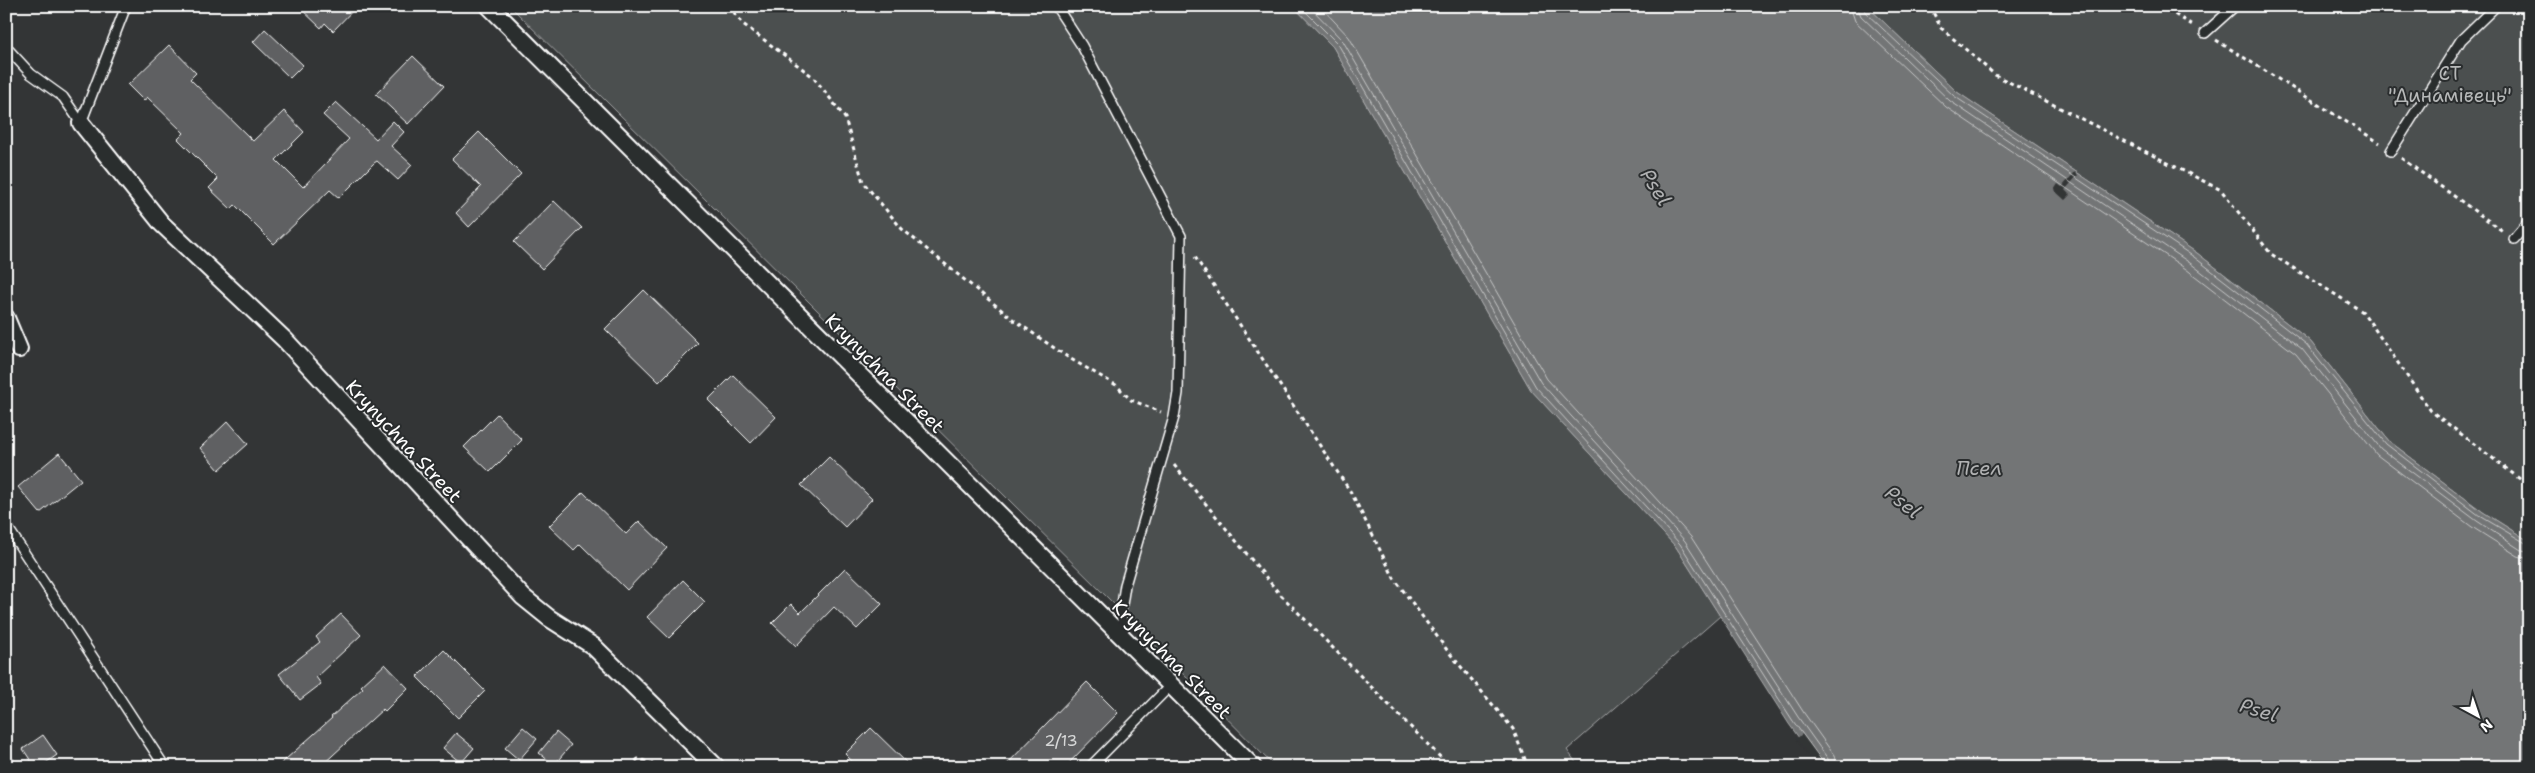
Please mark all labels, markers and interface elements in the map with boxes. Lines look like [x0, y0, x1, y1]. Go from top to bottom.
park label: СТ "Динамівець" [2388, 61, 2512, 108]
water label: Psel [1635, 164, 1677, 210]
street label: Krynychna Street [819, 308, 950, 439]
street label: Krynychna Street [340, 374, 467, 508]
water label: Псел [1956, 455, 2002, 481]
water label: Psel [1880, 480, 1926, 524]
street label: Krynychna Street [1106, 594, 1237, 725]
north arrow [2452, 690, 2502, 740]
water label: Psel [2237, 692, 2281, 728]
text: N [2476, 715, 2496, 736]
house number: 2/13 [1044, 730, 1078, 751]

